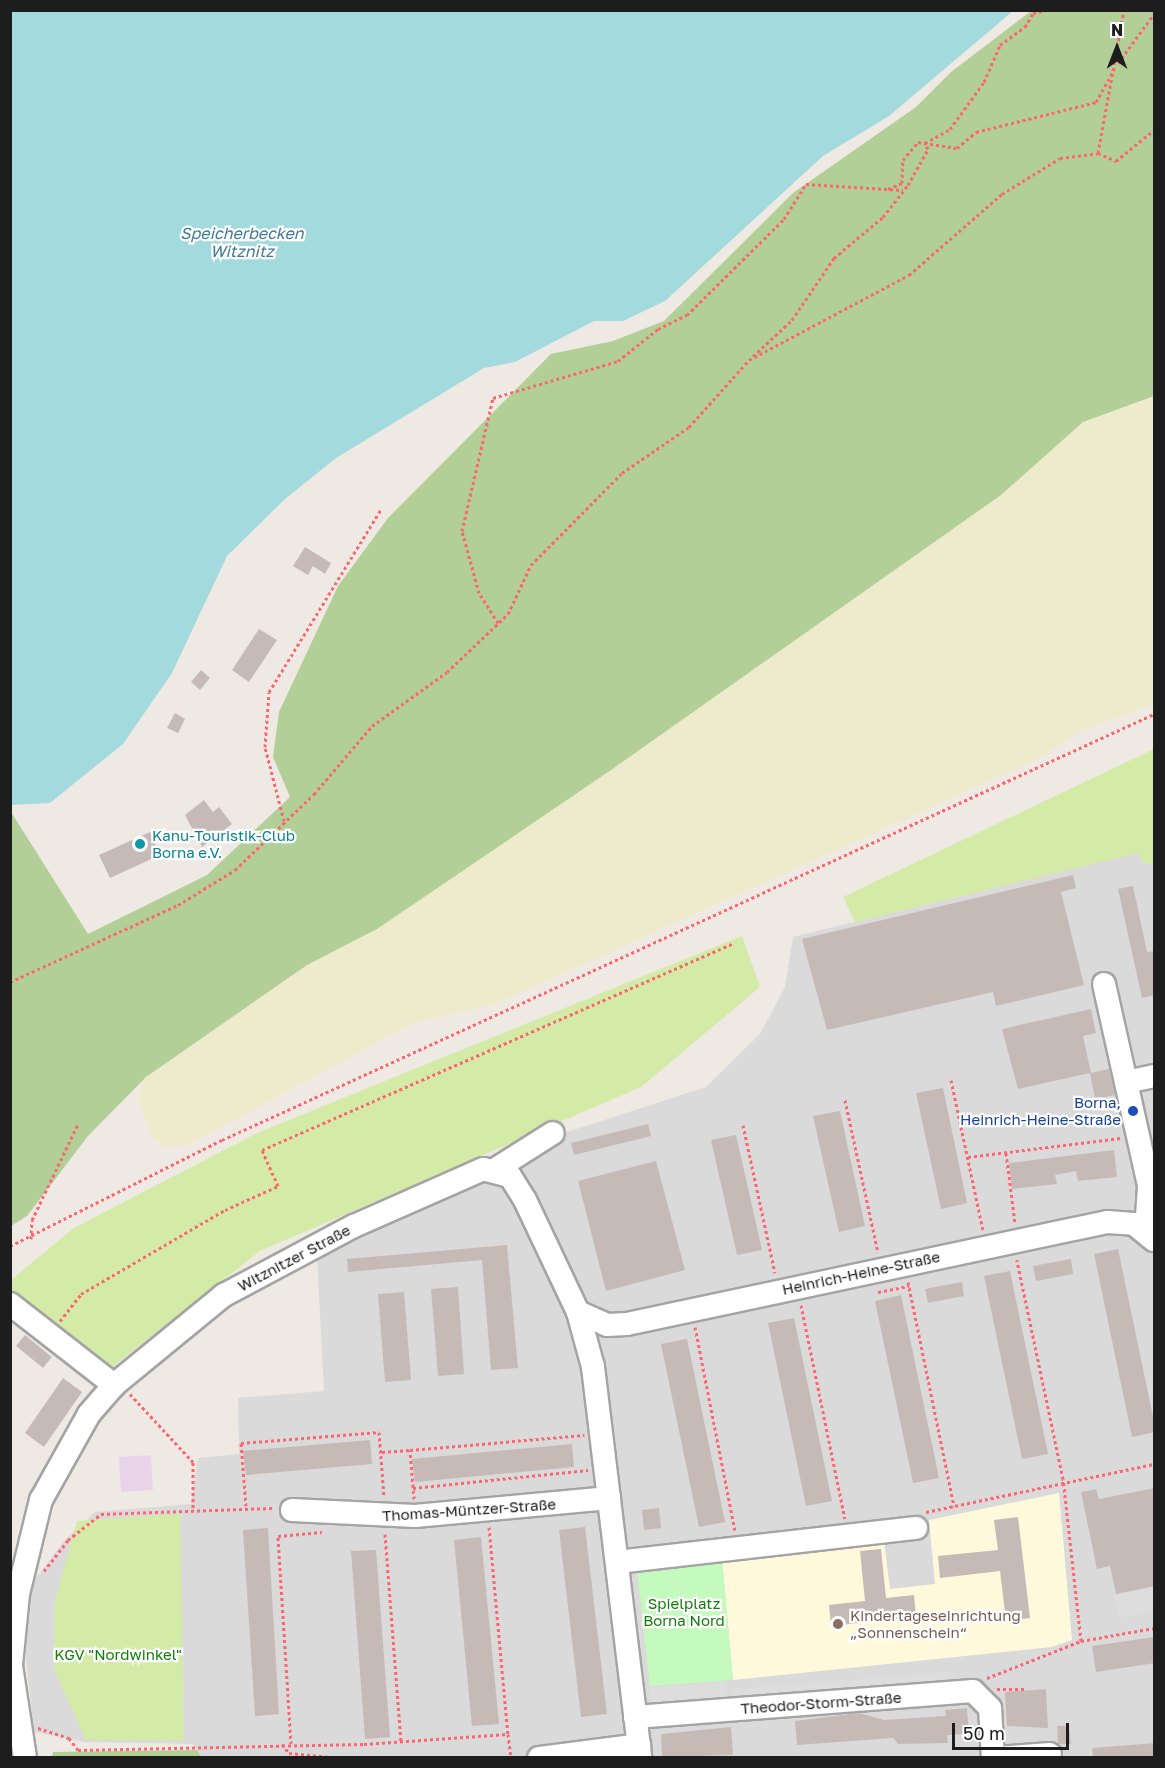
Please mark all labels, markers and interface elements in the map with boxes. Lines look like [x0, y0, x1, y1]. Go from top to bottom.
north arrow [1087, 18, 1147, 78]
text: N [1111, 20, 1123, 40]
water label: Speicherbecken Witznitz [180, 223, 304, 261]
place label: Kanu-Touristik-Club Borna e.V. [152, 826, 295, 861]
marker: Kanu-Touristik-Club Borna e.V. [133, 837, 147, 851]
place label: Borna, Heinrich-Heine-Straße [960, 1093, 1121, 1128]
marker: Borna, Heinrich-Heine-Straße [1126, 1104, 1140, 1118]
street label: Witznitzer Straße [235, 1221, 353, 1295]
street label: Heinrich-Heine-Straße [780, 1247, 942, 1299]
street label: Thomas-Müntzer-Straße [382, 1495, 556, 1525]
park label: Spielplatz Borna Nord [643, 1594, 725, 1629]
place label: Kindertageseinrichtung „Sonnenschein“ [850, 1606, 1021, 1641]
marker: Kindertageseinrichtung „Sonnenschein“ [831, 1617, 845, 1631]
park label: KGV "Nordwinkel" [54, 1646, 182, 1664]
street label: Theodor-Storm-Straße [740, 1688, 902, 1718]
scale bar [955, 1711, 1072, 1749]
text: 50 m [963, 1722, 1005, 1744]

